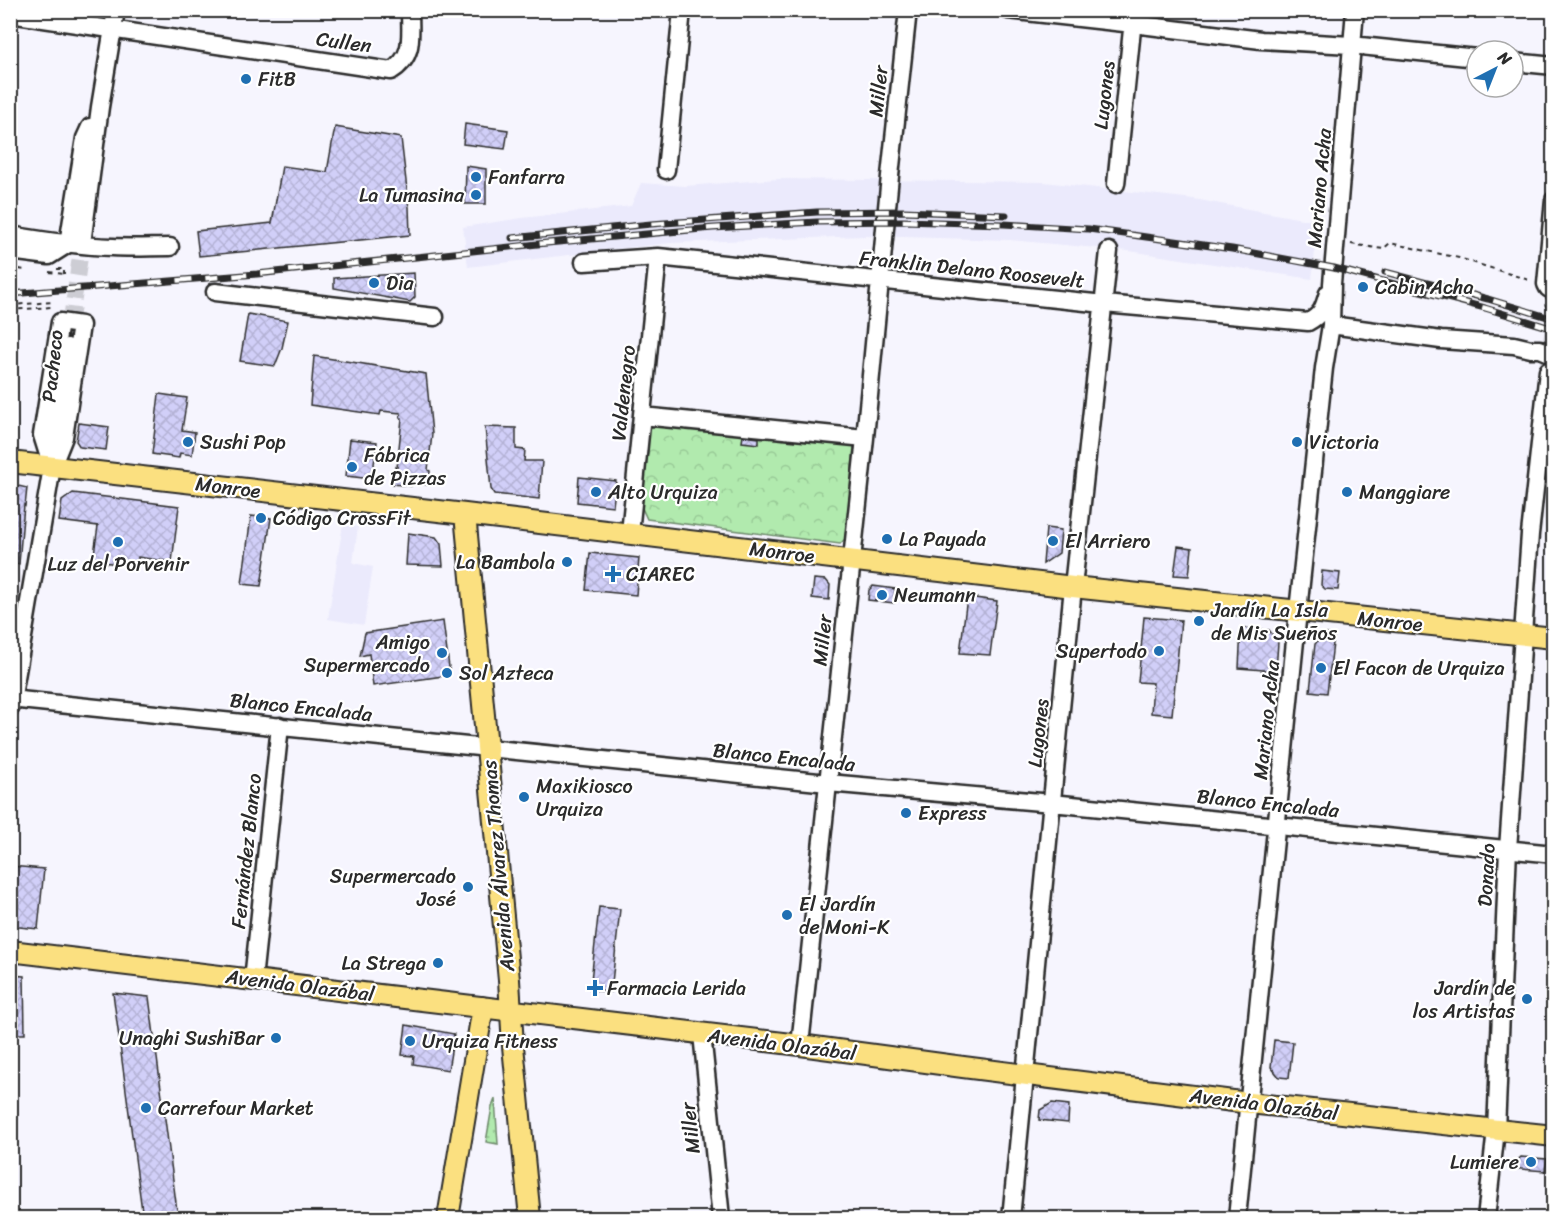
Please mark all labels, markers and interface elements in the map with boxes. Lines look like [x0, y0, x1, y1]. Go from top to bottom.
street label: Cullen [314, 21, 374, 64]
north arrow [1465, 39, 1525, 99]
text: N [1490, 43, 1519, 73]
street label: Lugones [1083, 58, 1126, 131]
place label: FitB [258, 62, 296, 97]
street label: Miller [858, 63, 899, 119]
marker: FitB [239, 72, 253, 86]
street label: Mariano Acha [1297, 126, 1342, 249]
place label: Fanfarra [488, 160, 565, 195]
marker: Fanfarra [469, 170, 483, 184]
place label: La Tumasina [359, 178, 465, 213]
marker: La Tumasina [469, 188, 483, 202]
street label: Franklin Delano Roosevelt [858, 240, 1087, 299]
place label: Dia [386, 266, 414, 301]
place label: Cabin Acha [1375, 270, 1474, 305]
marker: Dia [367, 276, 381, 290]
marker: Cabin Acha [1356, 280, 1370, 294]
street label: Pacheco [31, 328, 74, 404]
street label: Valdenegro [601, 343, 646, 443]
place label: Sushi Pop [200, 425, 286, 460]
place label: Victoria [1309, 425, 1379, 460]
marker: Sushi Pop [181, 435, 195, 449]
marker: Victoria [1290, 435, 1304, 449]
place label: Fábrica de Pizzas [364, 438, 447, 496]
marker: Fábrica de Pizzas [345, 460, 359, 474]
street label: Monroe [193, 466, 263, 509]
place label: Alto Urquiza [607, 475, 718, 510]
place label: Manggiare [1359, 475, 1450, 510]
marker: Alto Urquiza [589, 485, 603, 499]
marker: Manggiare [1340, 485, 1354, 499]
place label: Código CrossFit [273, 501, 412, 536]
marker: Código CrossFit [254, 511, 268, 525]
place label: La Payada [899, 522, 986, 557]
place label: El Arriero [1065, 524, 1150, 559]
street label: Monroe [747, 531, 817, 574]
marker: La Payada [880, 532, 894, 546]
marker: El Arriero [1046, 534, 1060, 548]
marker: Luz del Porvenir [111, 535, 125, 549]
place label: La Bambola [456, 545, 555, 580]
place label: Luz del Porvenir [48, 547, 190, 582]
marker: La Bambola [560, 555, 574, 569]
place label: CIAREC [626, 557, 695, 592]
marker: CIAREC [604, 565, 622, 583]
place label: Neumann [894, 578, 976, 613]
marker: Neumann [875, 588, 889, 602]
place label: Jardín La Isla de Mis Sueños [1210, 593, 1338, 651]
street label: Monroe [1356, 601, 1425, 642]
street label: Miller [802, 612, 843, 668]
marker: Jardín La Isla de Mis Sueños [1192, 614, 1206, 628]
place label: Amigo Supermercado [304, 625, 430, 683]
place label: Supertodo [1056, 634, 1147, 669]
marker: Supertodo [1152, 644, 1166, 658]
marker: Amigo Supermercado [435, 646, 449, 660]
place label: El Facon de Urquiza [1333, 651, 1504, 686]
place label: Sol Azteca [459, 656, 554, 691]
street label: Mariano Acha [1243, 658, 1290, 781]
marker: El Facon de Urquiza [1314, 661, 1328, 675]
marker: Sol Azteca [440, 666, 454, 680]
street label: Blanco Encalada [228, 683, 375, 732]
street label: Lugones [1017, 696, 1060, 769]
street label: Blanco Encalada [711, 733, 858, 782]
street label: Avenida Álvarez Thomas [472, 758, 525, 974]
place label: Maxikiosco Urquiza [536, 769, 633, 827]
street label: Fernández Blanco [221, 772, 272, 930]
street label: Blanco Encalada [1195, 779, 1342, 828]
marker: Maxikiosco Urquiza [517, 790, 531, 804]
place label: Express [918, 796, 988, 831]
marker: Express [899, 806, 913, 820]
street label: Donado [1467, 842, 1506, 908]
place label: Supermercado José [330, 859, 456, 917]
marker: Supermercado José [461, 880, 475, 894]
place label: El Jardín de Moni-K [799, 887, 890, 945]
marker: El Jardín de Moni-K [780, 908, 794, 922]
place label: La Strega [342, 946, 426, 981]
marker: La Strega [431, 956, 445, 970]
street label: Avenida Olazábal [223, 959, 378, 1012]
place label: Farmacia Lerida [607, 971, 746, 1006]
place label: Jardín de los Artistas [1413, 971, 1516, 1029]
marker: Farmacia Lerida [588, 981, 602, 995]
marker: Jardín de los Artistas [1520, 992, 1534, 1006]
street label: Avenida Olazábal [705, 1018, 860, 1071]
place label: Unaghi SushiBar [119, 1021, 265, 1056]
place label: Urquiza Fitness [422, 1024, 559, 1059]
marker: Unaghi SushiBar [269, 1031, 283, 1045]
marker: Urquiza Fitness [403, 1034, 417, 1048]
street label: Avenida Olazábal [1187, 1078, 1342, 1131]
place label: Carrefour Market [158, 1091, 314, 1126]
street label: Miller [670, 1100, 711, 1156]
marker: Carrefour Market [139, 1101, 153, 1115]
place label: Lumiere [1450, 1145, 1519, 1180]
marker: Lumiere [1524, 1155, 1538, 1169]

